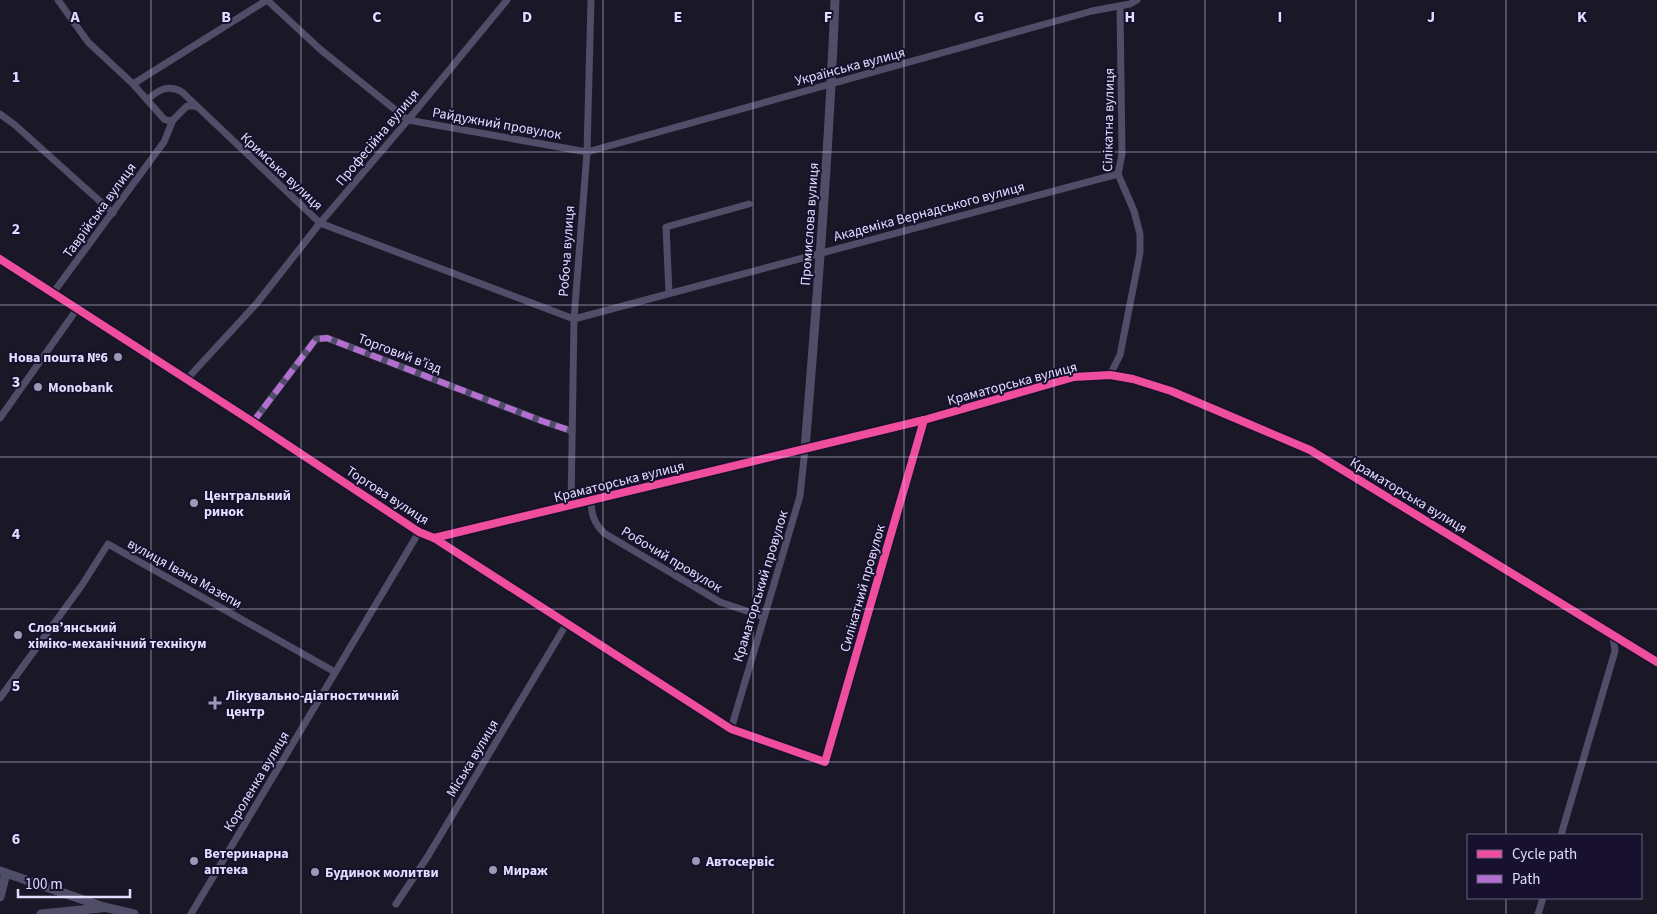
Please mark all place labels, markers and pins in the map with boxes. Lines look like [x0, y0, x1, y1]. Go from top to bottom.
place label: Нова пошта №6 [8, 348, 108, 368]
marker: Нова пошта №6 [112, 351, 124, 363]
place label: Monobank [48, 378, 113, 398]
marker: Monobank [32, 381, 44, 393]
place label: Центральний ринок [204, 486, 291, 522]
marker: Центральний ринок [188, 497, 200, 509]
place label: Слов’янський хіміко-механічний технікум [28, 618, 206, 654]
marker: Слов’янський хіміко-механічний технікум [12, 629, 24, 641]
place label: Лікувально-діагностичний центр [225, 686, 399, 722]
marker: Лікувально-діагностичний центр [208, 696, 222, 710]
place label: Ветеринарна аптека [204, 844, 289, 880]
place label: Автосервіс [705, 852, 775, 872]
marker: Ветеринарна аптека [188, 855, 200, 867]
marker: Автосервіс [690, 855, 702, 867]
place label: Мираж [503, 861, 548, 881]
place label: Будинок молитви [325, 863, 439, 883]
marker: Мираж [487, 864, 499, 876]
marker: Будинок молитви [309, 866, 321, 878]

